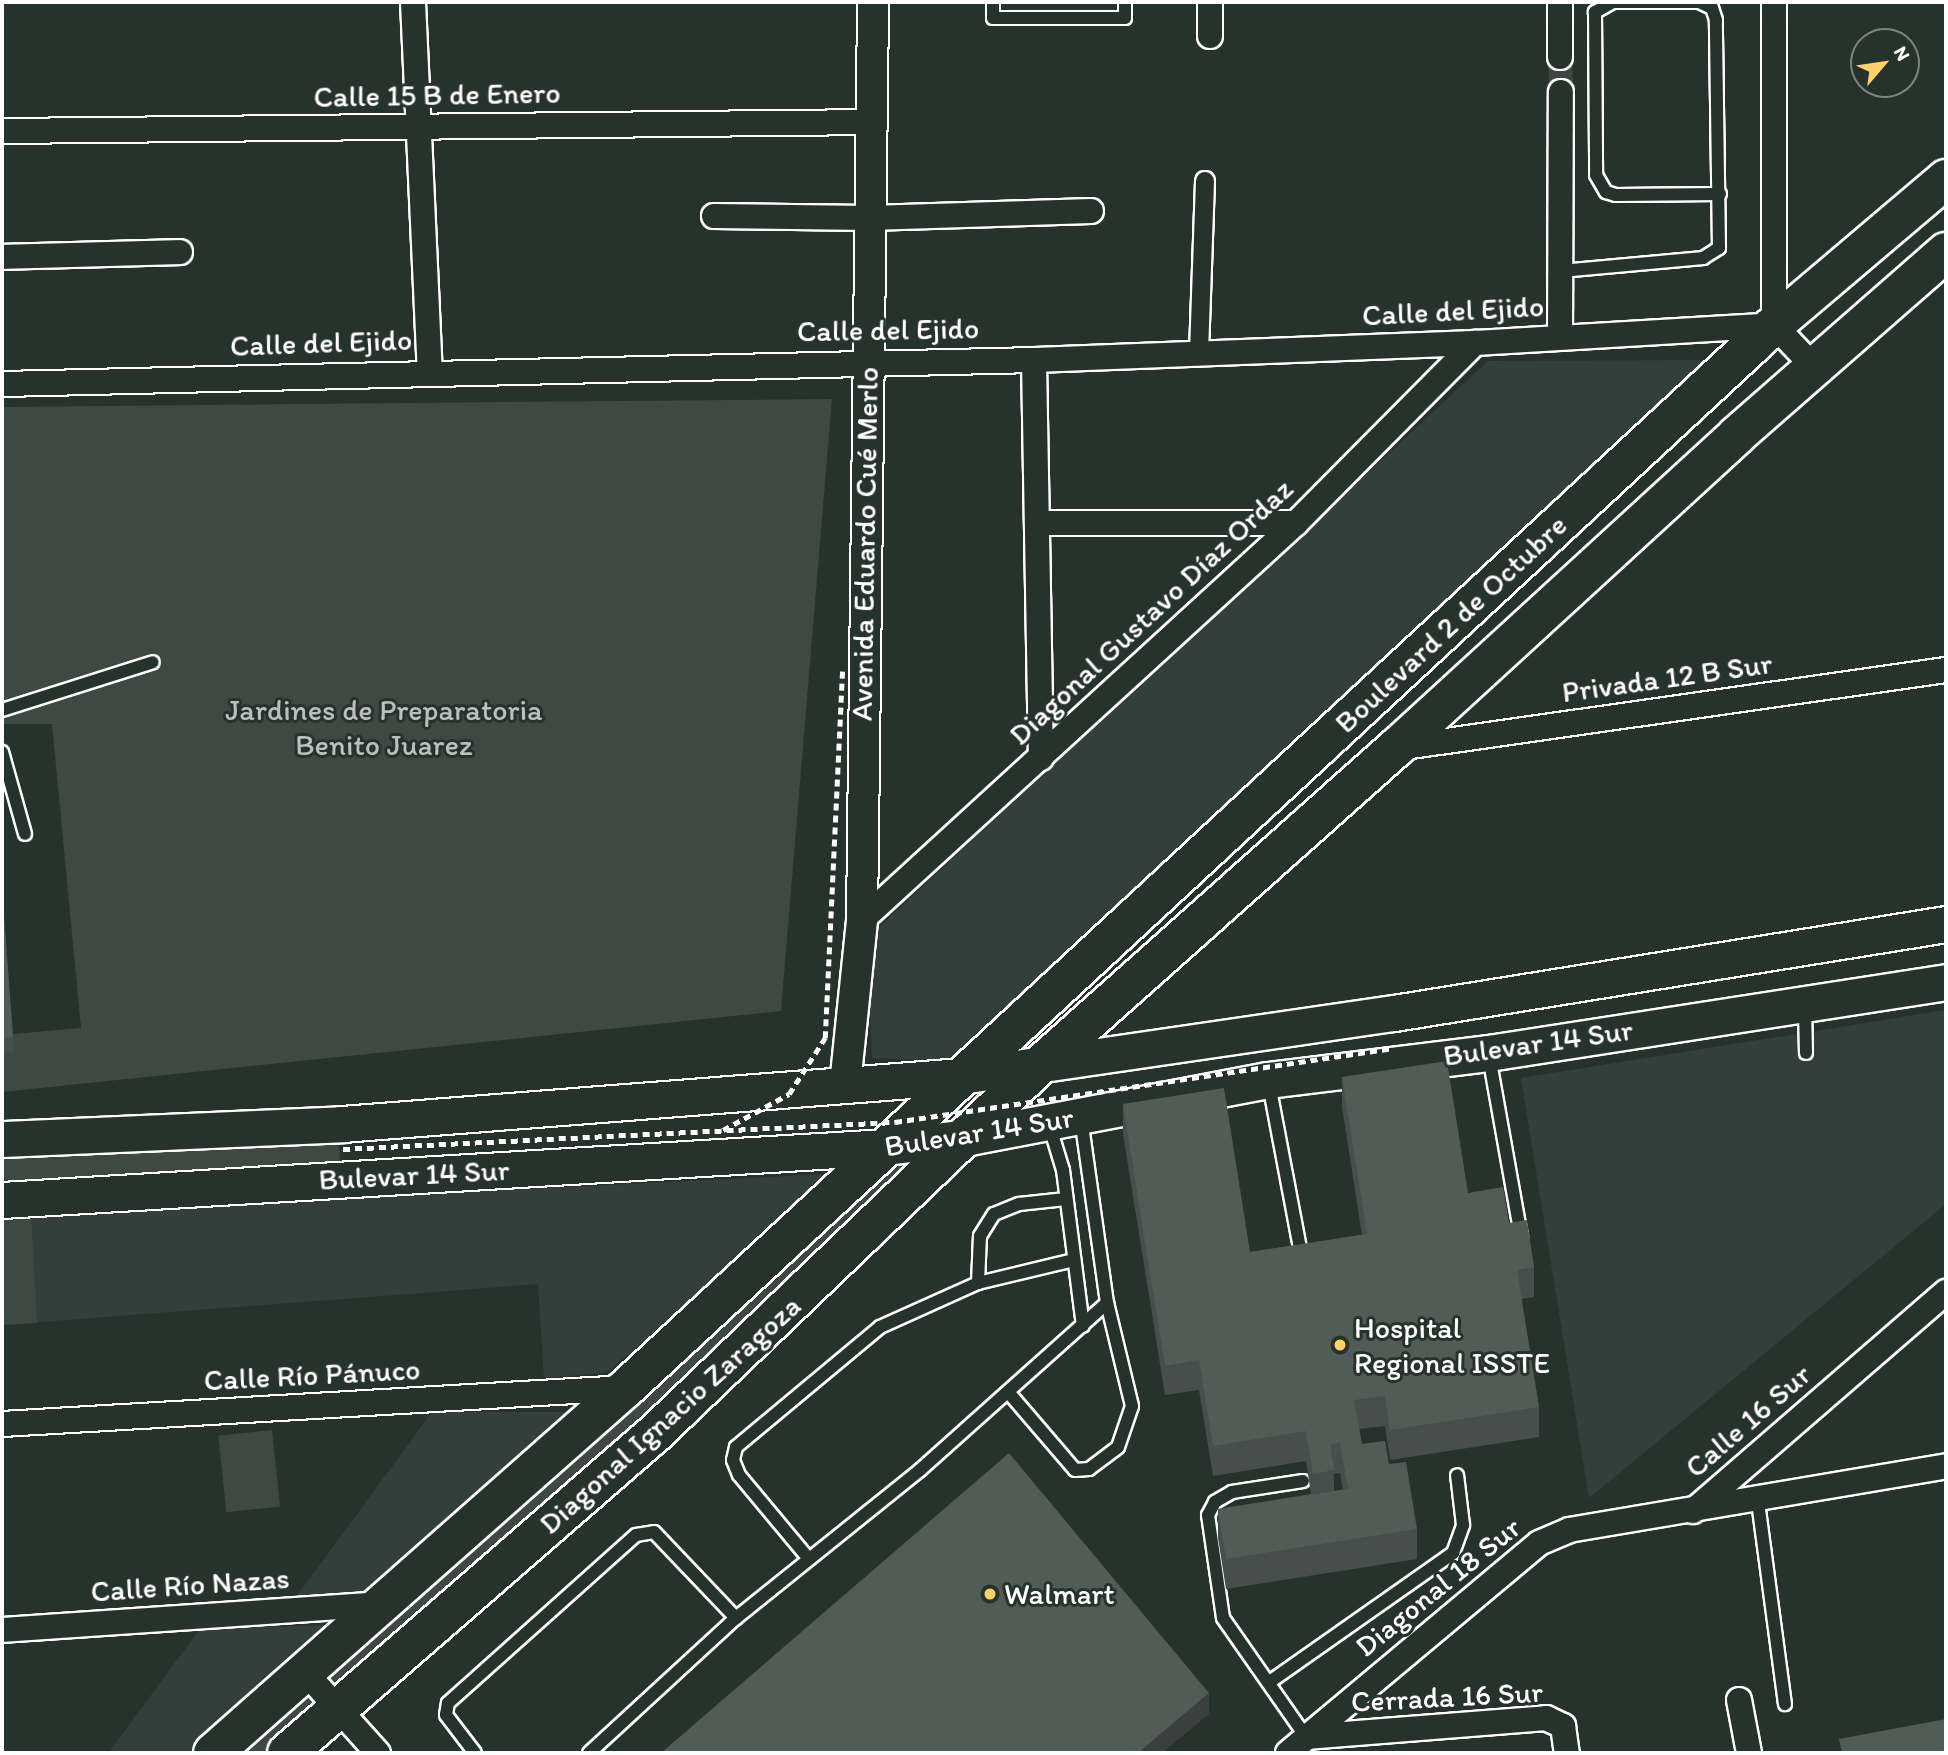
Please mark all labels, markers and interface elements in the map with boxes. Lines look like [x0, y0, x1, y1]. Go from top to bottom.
north arrow [1850, 28, 1920, 98]
text: N [1889, 42, 1915, 65]
street label: Calle 15 B de Enero [313, 75, 561, 115]
street label: Calle del Ejido [1361, 288, 1545, 334]
street label: Calle del Ejido [797, 310, 979, 350]
street label: Calle del Ejido [230, 322, 412, 364]
street label: Avenida Eduardo Cué Merlo [844, 367, 886, 721]
street label: Diagonal Gustavo Díaz Ordaz [1001, 471, 1301, 753]
street label: Boulevard 2 de Octubre [1328, 507, 1574, 741]
street label: Privada 12 B Sur [1560, 645, 1774, 711]
park label: Jardines de Preparatoria Benito Juarez [226, 692, 542, 762]
street label: Bulevar 14 Sur [1441, 1012, 1635, 1074]
street label: Bulevar 14 Sur [882, 1099, 1076, 1165]
street label: Bulevar 14 Sur [318, 1152, 510, 1198]
street label: Diagonal Ignacio Zaragoza [531, 1287, 809, 1543]
place label: Hospital Regional ISSTE [1354, 1310, 1550, 1380]
marker: Hospital Regional ISSTE [1332, 1337, 1348, 1353]
street label: Calle Río Pánuco [204, 1351, 420, 1399]
street label: Calle 16 Sur [1678, 1357, 1818, 1485]
street label: Diagonal 18 Sur [1348, 1509, 1528, 1665]
street label: Calle Río Nazas [90, 1560, 290, 1610]
place label: Walmart [1004, 1576, 1115, 1612]
marker: Walmart [982, 1586, 998, 1602]
street label: Cerrada 16 Sur [1350, 1674, 1544, 1720]

